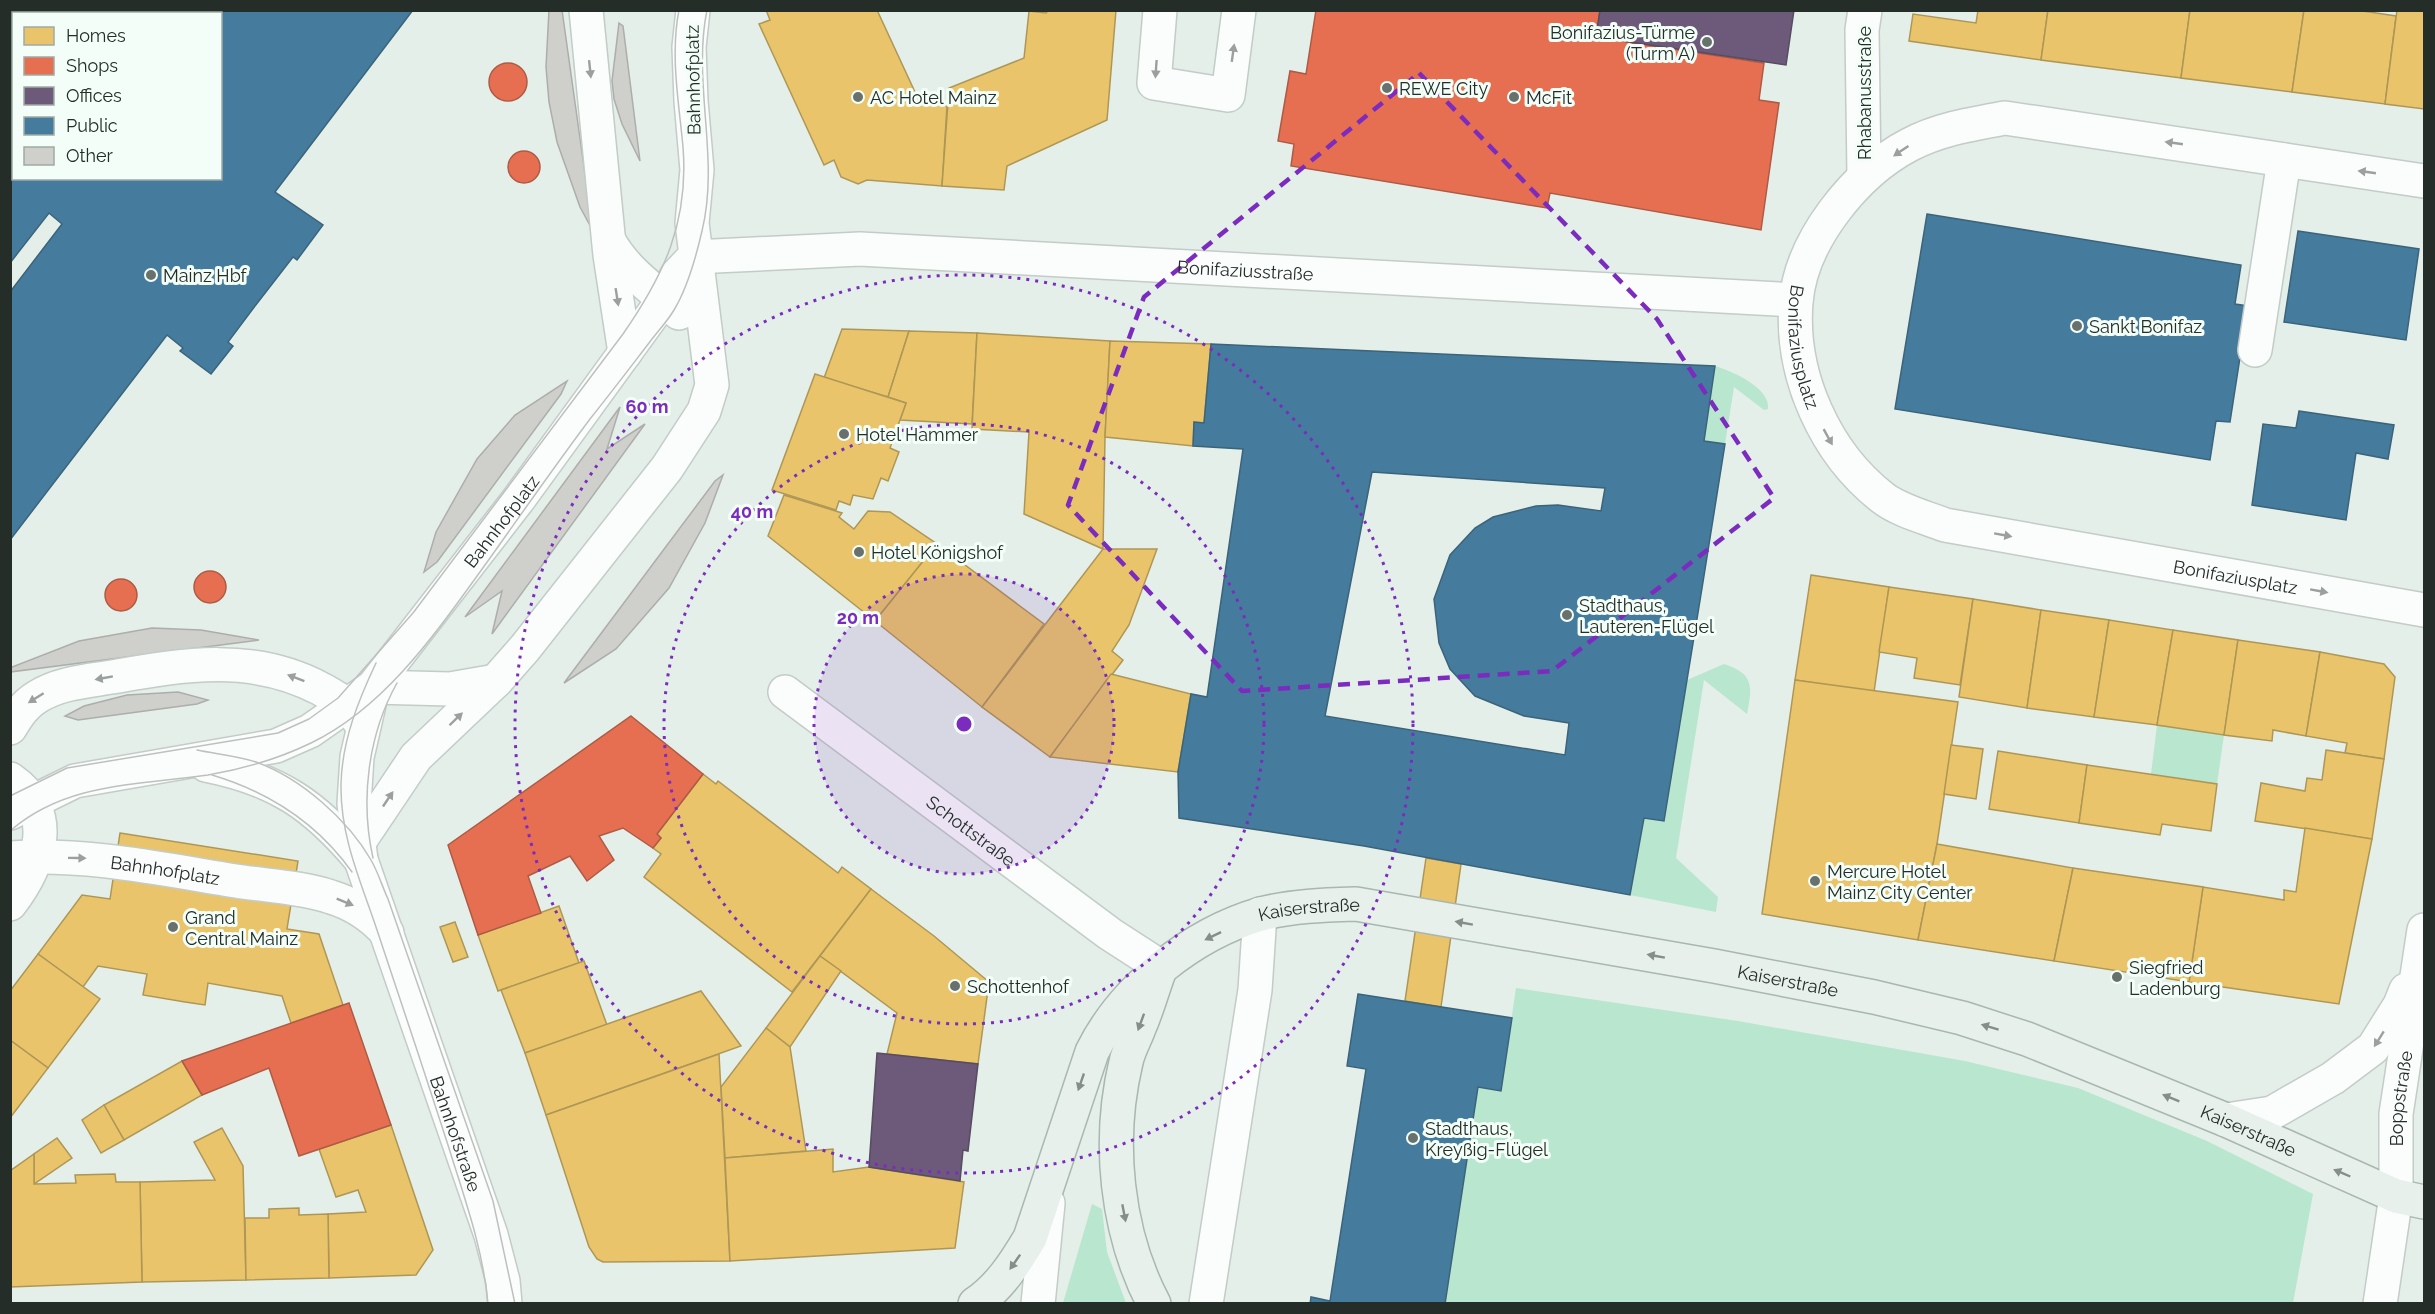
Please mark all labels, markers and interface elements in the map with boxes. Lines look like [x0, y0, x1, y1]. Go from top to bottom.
legend [12, 12, 222, 180]
place label: Bonifazius-Türme (Turm A) [1550, 22, 1695, 64]
street label: Bahnhofplatz [682, 24, 704, 135]
text: Homes [66, 25, 126, 46]
street label: Rhabanusstraße [1854, 26, 1875, 160]
marker: Bonifazius-Türme (Turm A) [1700, 35, 1714, 49]
one-way arrow [1229, 43, 1238, 62]
text: Shops [66, 55, 118, 76]
one-way arrow [585, 59, 595, 78]
one-way arrow [1151, 59, 1160, 78]
place label: REWE City [1399, 78, 1488, 99]
marker: REWE City [1380, 81, 1394, 95]
text: Offices [66, 85, 122, 106]
place label: AC Hotel Mainz [870, 87, 997, 108]
place label: McFit [1526, 87, 1572, 108]
marker: AC Hotel Mainz [851, 90, 865, 104]
marker: McFit [1507, 90, 1521, 104]
text: Public [66, 115, 118, 136]
one-way arrow [2164, 139, 2183, 148]
text: Other [66, 145, 114, 166]
one-way arrow [1893, 145, 1909, 156]
one-way arrow [2357, 167, 2376, 176]
street label: Bonifaziusstraße [1177, 256, 1314, 284]
place label: Mainz Hbf [163, 265, 248, 286]
marker: Mainz Hbf [144, 268, 158, 282]
street label: Bonifaziusplatz [1785, 283, 1824, 412]
one-way arrow [613, 287, 622, 306]
place label: Sankt Bonifaz [2089, 316, 2202, 337]
marker: Sankt Bonifaz [2070, 319, 2084, 333]
text: 60 m [625, 396, 669, 417]
place label: Hotel Hammer [856, 424, 979, 445]
marker: Hotel Hammer [837, 427, 851, 441]
one-way arrow [1823, 428, 1833, 445]
street label: Bahnhofplatz [459, 471, 543, 572]
text: 40 m [731, 501, 773, 522]
one-way arrow [1993, 531, 2012, 540]
place label: Hotel Königshof [871, 542, 1004, 563]
marker: Hotel Königshof [852, 545, 866, 559]
street label: Bonifaziusplatz [2172, 555, 2299, 598]
one-way arrow [2309, 587, 2328, 596]
place label: Stadthaus, Lauteren-Flügel [1579, 595, 1714, 637]
text: 20 m [837, 607, 879, 628]
marker: Stadthaus, Lauteren-Flügel [1560, 608, 1574, 622]
one-way arrow [287, 672, 305, 682]
one-way arrow [94, 674, 113, 683]
one-way arrow [28, 693, 44, 704]
one-way arrow [449, 712, 464, 726]
centre of rings [954, 714, 974, 734]
one-way arrow [382, 791, 393, 808]
street label: Schottstraße [923, 791, 1020, 871]
street label: Bahnhofplatz [109, 851, 222, 889]
one-way arrow [67, 853, 86, 863]
place label: Mercure Hotel Mainz City Center [1827, 861, 1973, 903]
marker: Mercure Hotel Mainz City Center [1808, 874, 1822, 888]
street label: Kaiserstraße [1256, 893, 1361, 925]
one-way arrow [336, 898, 354, 907]
place label: Grand Central Mainz [185, 907, 298, 949]
one-way arrow [1455, 918, 1474, 927]
marker: Grand Central Mainz [166, 920, 180, 934]
one-way arrow [1205, 931, 1222, 940]
one-way arrow [1647, 952, 1666, 961]
place label: Siegfried Ladenburg [2129, 957, 2221, 999]
street label: Kaiserstraße [1736, 960, 1841, 1000]
marker: Siegfried Ladenburg [2110, 970, 2124, 984]
place label: Schottenhof [967, 976, 1070, 997]
marker: Schottenhof [948, 979, 962, 993]
one-way arrow [1136, 1014, 1146, 1032]
one-way arrow [1981, 1022, 1999, 1031]
one-way arrow [2373, 1031, 2384, 1047]
street label: Boppstraße [2386, 1049, 2416, 1146]
street label: Bahnhofstraße [426, 1073, 486, 1195]
one-way arrow [1076, 1073, 1086, 1091]
one-way arrow [2162, 1093, 2180, 1103]
street label: Kaiserstraße [2198, 1100, 2300, 1161]
place label: Stadthaus, Kreyßig-Flügel [1425, 1118, 1548, 1160]
marker: Stadthaus, Kreyßig-Flügel [1406, 1131, 1420, 1145]
one-way arrow [2333, 1168, 2351, 1178]
one-way arrow [1120, 1204, 1129, 1223]
one-way arrow [1009, 1253, 1021, 1269]

